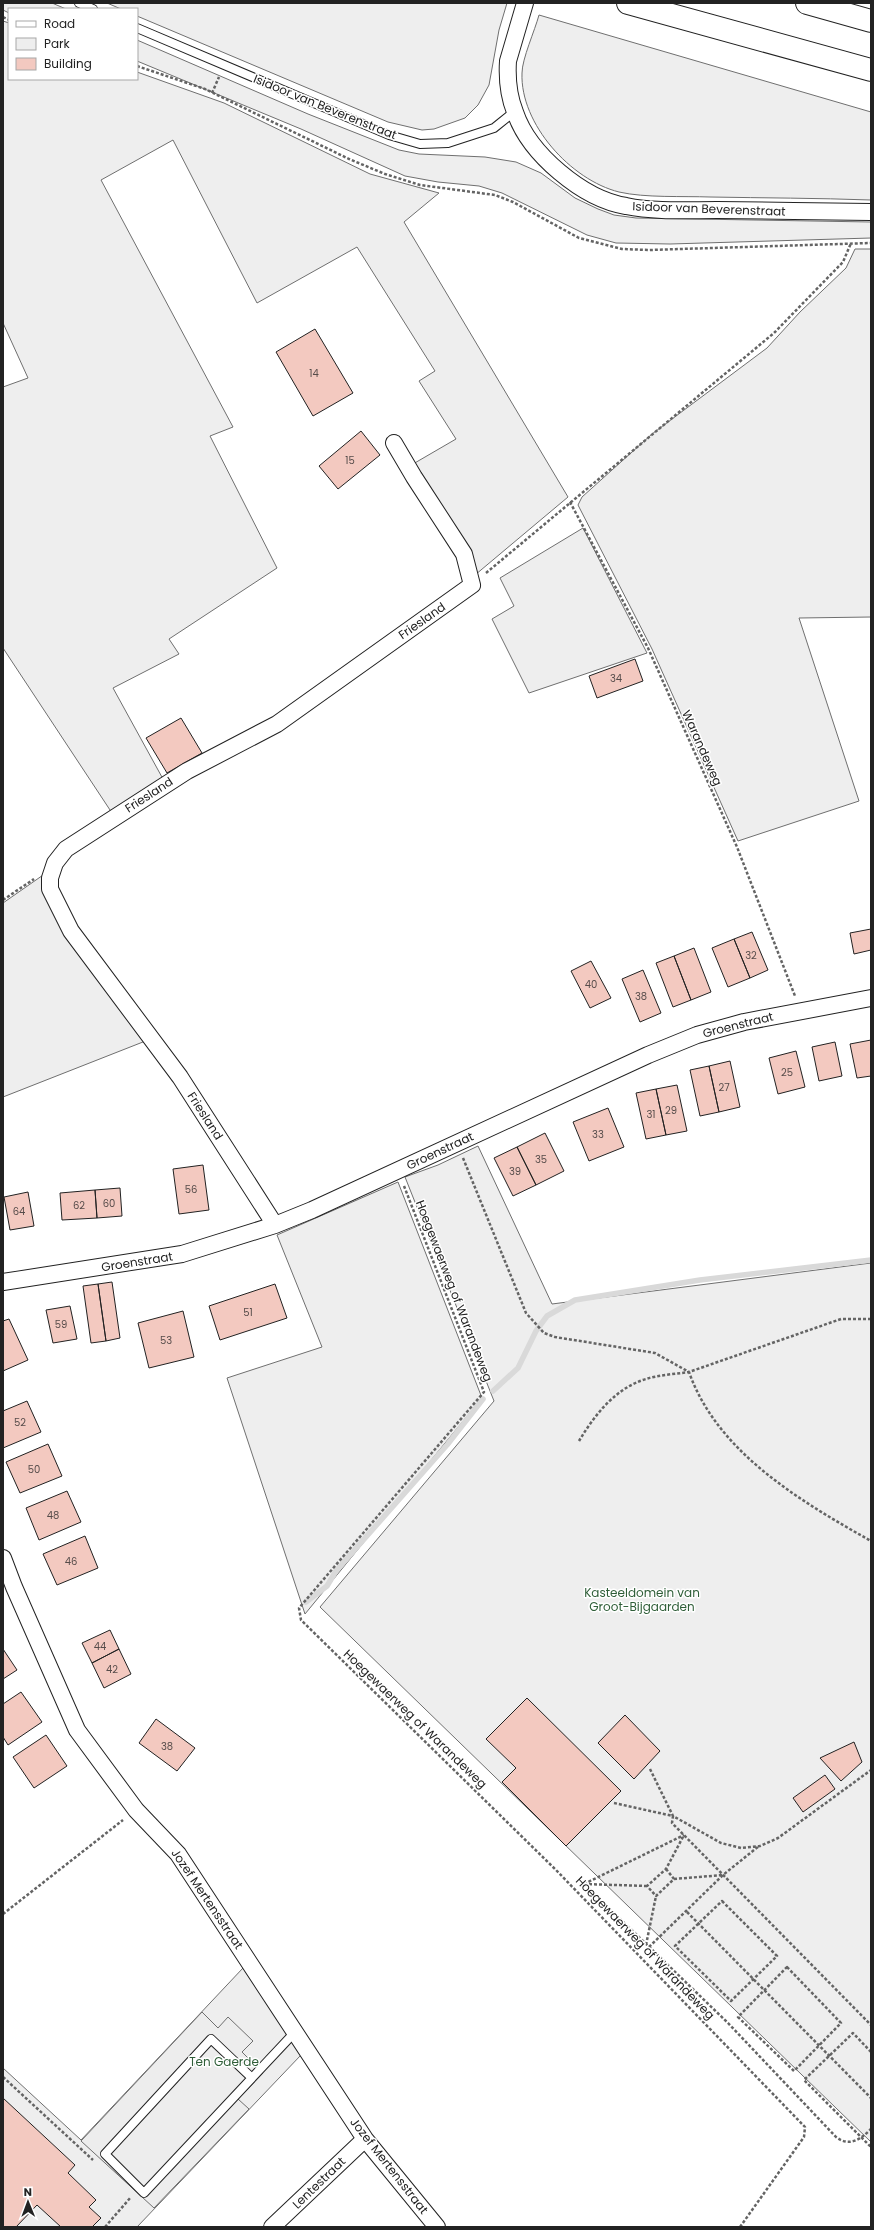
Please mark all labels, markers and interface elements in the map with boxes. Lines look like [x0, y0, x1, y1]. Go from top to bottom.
legend [8, 8, 138, 80]
text: Road [44, 15, 75, 32]
text: Park [44, 35, 71, 52]
text: Building [44, 55, 92, 72]
street label: Isidoor van Beverenstraat [251, 70, 399, 143]
street label: Isidoor van Beverenstraat [632, 197, 786, 220]
house number: 14 [309, 366, 319, 381]
house number: 15 [345, 453, 355, 468]
street label: Friesland [395, 598, 449, 643]
house number: 34 [610, 671, 622, 686]
street label: Warandeweg [678, 707, 727, 788]
street label: Friesland [121, 773, 176, 816]
house number: 32 [745, 948, 757, 963]
house number: 40 [585, 977, 597, 992]
house number: 38 [635, 989, 647, 1004]
street label: Groenstraat [701, 1008, 775, 1042]
house number: 25 [781, 1065, 793, 1080]
house number: 27 [718, 1080, 730, 1095]
street label: Friesland [184, 1088, 227, 1143]
house number: 29 [665, 1103, 677, 1118]
house number: 31 [646, 1107, 656, 1122]
house number: 33 [592, 1127, 604, 1142]
street label: Groenstraat [403, 1128, 476, 1174]
house number: 35 [535, 1152, 547, 1167]
house number: 39 [509, 1164, 521, 1179]
house number: 56 [185, 1182, 197, 1197]
house number: 60 [103, 1196, 115, 1211]
house number: 62 [73, 1198, 85, 1213]
street label: Hoegewaerweg of Warandeweg [412, 1198, 497, 1384]
house number: 64 [13, 1204, 25, 1219]
street label: Groenstraat [100, 1247, 174, 1276]
house number: 51 [243, 1305, 253, 1320]
house number: 59 [55, 1317, 67, 1332]
house number: 53 [160, 1333, 172, 1348]
house number: 52 [14, 1415, 26, 1430]
house number: 50 [28, 1462, 40, 1477]
house number: 48 [47, 1508, 59, 1523]
house number: 46 [65, 1554, 77, 1569]
park label: Kasteeldomein van Groot-Bijgaarden [584, 1584, 700, 1615]
house number: 44 [94, 1639, 106, 1654]
street label: Hoegewaerweg of Warandeweg [340, 1645, 491, 1792]
house number: 42 [106, 1662, 118, 1677]
house number: 38 [161, 1739, 173, 1754]
street label: Jozef Mertensstraat [167, 1845, 247, 1952]
street label: Hoegewaerweg of Warandeweg [572, 1872, 719, 2023]
park label: Ten Gaerde [189, 2053, 259, 2070]
street label: Jozef Mertensstraat [346, 2114, 432, 2217]
street label: Lentestraat [288, 2153, 349, 2212]
north arrow [8, 2182, 48, 2222]
text: N [24, 2184, 32, 2200]

